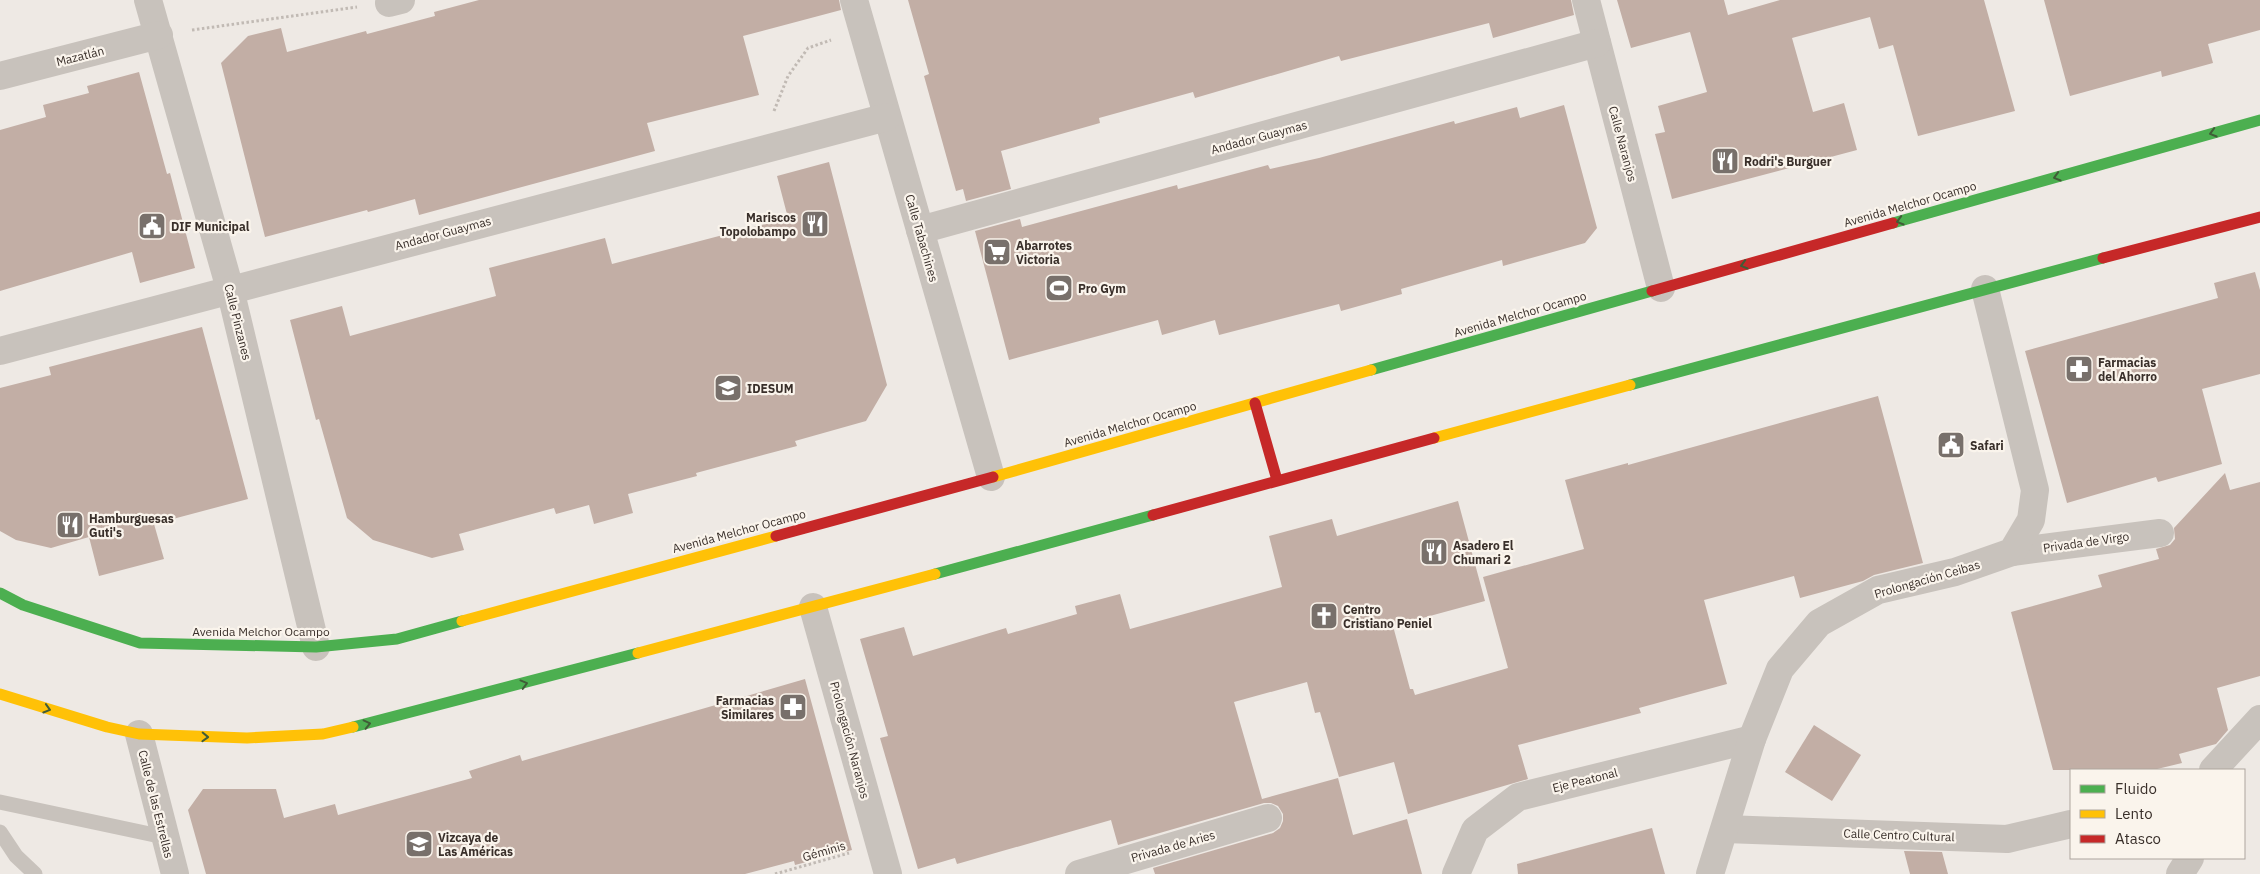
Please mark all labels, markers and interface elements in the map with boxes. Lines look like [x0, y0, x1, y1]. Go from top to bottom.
street label: Mazatlán [54, 43, 106, 69]
street label: Calle Naranjos [1606, 104, 1640, 184]
street label: Andador Guaymas [1209, 117, 1309, 157]
one-way arrow [2209, 128, 2218, 138]
restaurant icon: Rodri's Burguer [1710, 146, 1740, 176]
place label: Rodri's Burguer [1744, 154, 1832, 169]
one-way arrow [2053, 172, 2061, 182]
street label: Avenida Melchor Ocampo [1842, 178, 1978, 230]
street label: Calle Tabachines [902, 192, 942, 284]
restaurant icon: Mariscos Topolobampo [800, 209, 830, 239]
place label: Mariscos Topolobampo [720, 210, 796, 239]
public building icon: DIF Municipal [137, 211, 167, 241]
street label: Andador Guaymas [393, 213, 493, 253]
one-way arrow [1897, 216, 1905, 226]
place label: DIF Municipal [171, 219, 250, 234]
supermarket icon: Abarrotes Victoria [982, 237, 1012, 267]
place label: Abarrotes Victoria [1016, 238, 1072, 267]
one-way arrow [1739, 259, 1748, 270]
sports icon: Pro Gym [1044, 273, 1074, 303]
place label: Pro Gym [1078, 281, 1126, 296]
street label: Calle Pinzanes [221, 282, 255, 362]
street label: Avenida Melchor Ocampo [1452, 288, 1588, 340]
pharmacy icon: Farmacias del Ahorro [2064, 354, 2094, 384]
place label: Farmacias del Ahorro [2098, 355, 2157, 384]
school or university icon: IDESUM [713, 373, 743, 403]
place label: IDESUM [747, 381, 793, 396]
street label: Avenida Melchor Ocampo [1062, 398, 1198, 450]
public building icon: Safari [1936, 430, 1966, 460]
place label: Safari [1970, 438, 2004, 453]
street label: Avenida Melchor Ocampo [671, 506, 808, 556]
restaurant icon: Hamburguesas Guti's [55, 510, 85, 540]
place label: Hamburguesas Guti's [89, 511, 174, 540]
street label: Privada de Virgo [2042, 528, 2130, 555]
restaurant icon: Asadero El Chumari 2 [1419, 537, 1449, 567]
place label: Asadero El Chumari 2 [1453, 538, 1514, 567]
street label: Prolongación Ceibas [1872, 557, 1982, 601]
church icon: Centro Cristiano Peniel [1309, 601, 1339, 631]
place label: Centro Cristiano Peniel [1343, 602, 1432, 631]
street label: Avenida Melchor Ocampo [192, 624, 330, 639]
one-way arrow [520, 679, 528, 689]
street label: Prolongación Naranjos [827, 680, 873, 801]
pharmacy icon: Farmacias Similares [778, 692, 808, 722]
place label: Farmacias Similares [716, 693, 774, 722]
one-way arrow [42, 703, 50, 713]
one-way arrow [362, 719, 371, 730]
one-way arrow [202, 732, 210, 742]
street label: Calle de las Estrellas [135, 748, 177, 860]
street label: Eje Peatonal [1551, 765, 1619, 795]
legend [2070, 769, 2245, 859]
text: Fluido [2115, 779, 2157, 798]
text: Lento [2115, 804, 2153, 823]
street label: Calle Centro Cultural [1843, 826, 1955, 844]
street label: Privada de Aries [1129, 827, 1217, 865]
school or university icon: Vizcaya de Las Américas [404, 829, 434, 859]
text: Atasco [2115, 829, 2161, 848]
place label: Vizcaya de Las Américas [438, 830, 513, 859]
street label: Géminis [801, 838, 847, 864]

